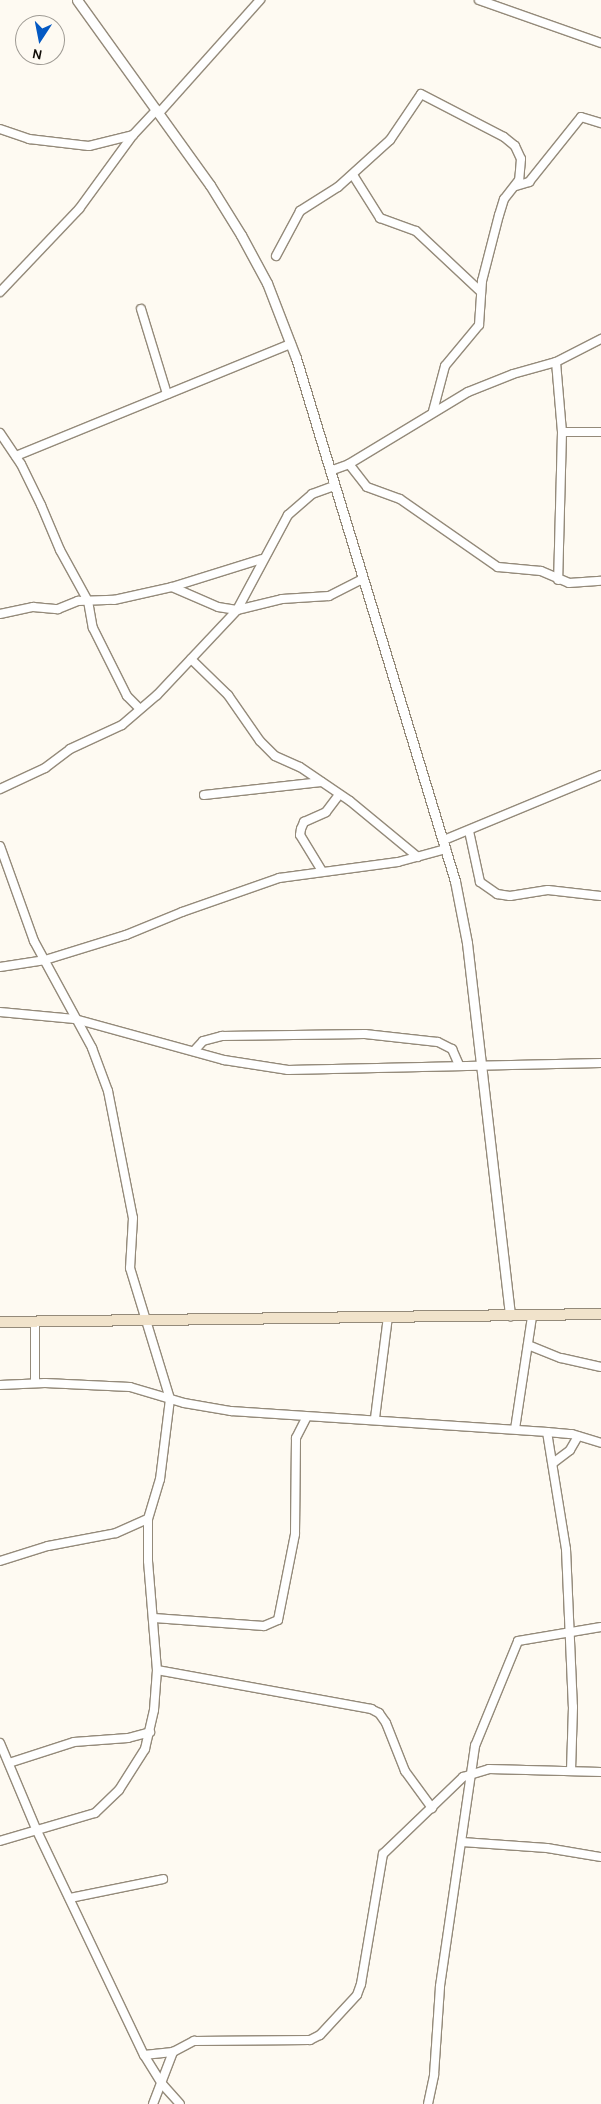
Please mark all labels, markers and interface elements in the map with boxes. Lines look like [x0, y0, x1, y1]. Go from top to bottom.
north arrow [15, 15, 65, 65]
text: N [31, 45, 44, 64]

